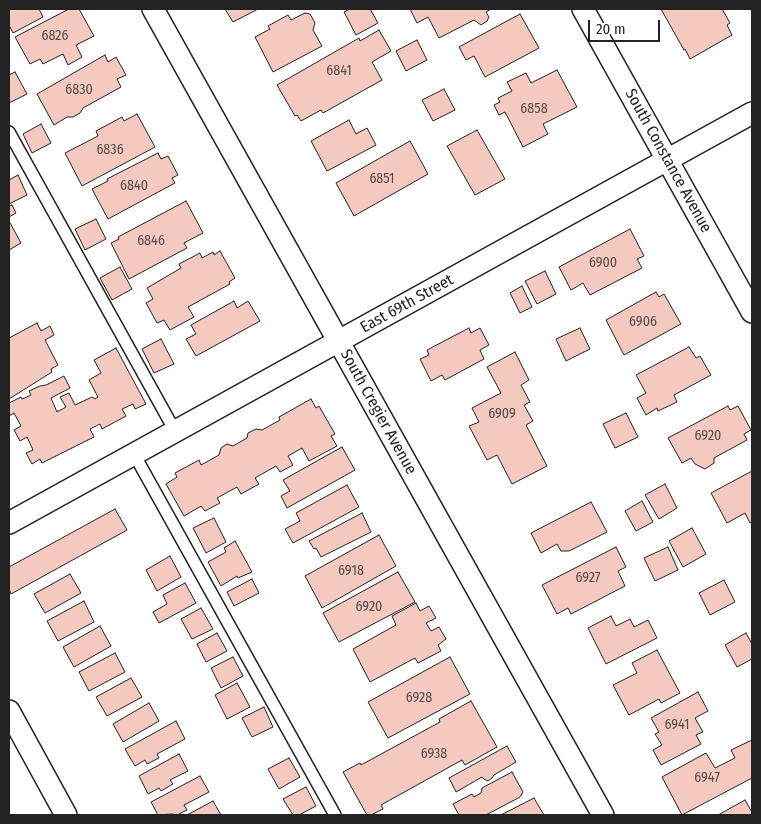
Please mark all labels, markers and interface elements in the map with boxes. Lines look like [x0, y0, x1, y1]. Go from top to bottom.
scale bar [591, 10, 664, 42]
text: 20 m [596, 20, 626, 38]
house number: 6826 [42, 28, 68, 44]
house number: 6841 [326, 63, 352, 79]
house number: 6830 [65, 82, 93, 98]
street label: South Constance Avenue [621, 86, 715, 236]
house number: 6858 [520, 101, 548, 117]
house number: 6836 [96, 142, 124, 158]
house number: 6851 [369, 171, 395, 187]
house number: 6840 [120, 178, 148, 194]
house number: 6846 [137, 233, 165, 249]
house number: 6900 [589, 255, 617, 271]
street label: East 69th Street [357, 271, 457, 337]
house number: 6906 [629, 314, 657, 330]
street label: South Cregier Avenue [336, 346, 420, 478]
house number: 6909 [488, 406, 516, 422]
house number: 6920 [695, 428, 721, 444]
house number: 6918 [338, 563, 364, 579]
house number: 6927 [575, 570, 601, 586]
house number: 6920 [356, 599, 382, 615]
house number: 6928 [406, 690, 432, 706]
house number: 6941 [665, 717, 689, 733]
house number: 6938 [421, 746, 447, 762]
house number: 6947 [694, 770, 720, 786]

